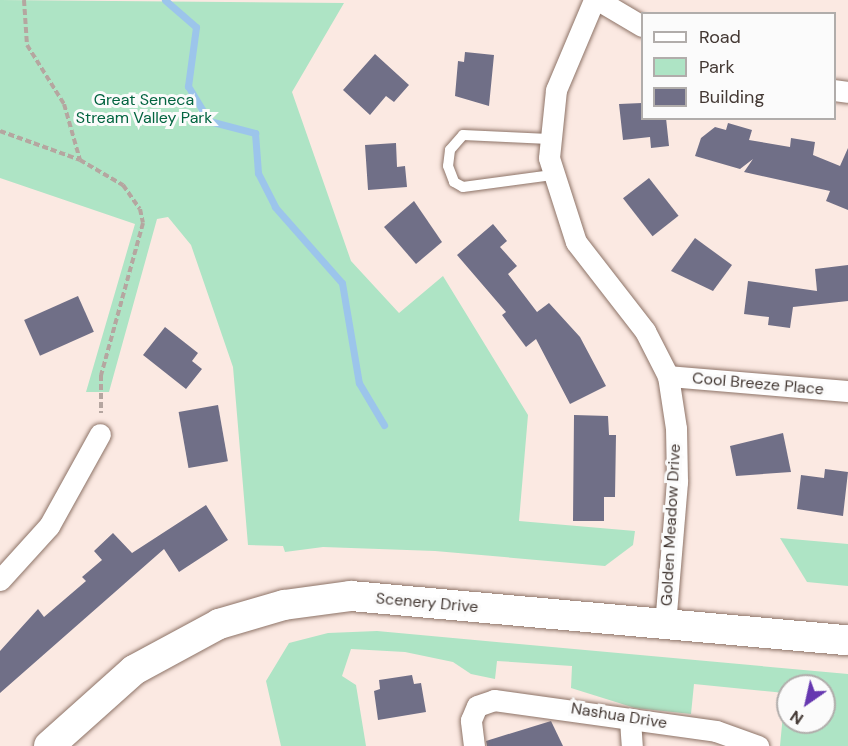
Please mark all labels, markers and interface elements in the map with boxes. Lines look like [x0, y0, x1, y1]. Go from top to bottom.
legend [641, 12, 836, 120]
text: Road [699, 25, 741, 49]
text: Park [699, 55, 735, 79]
text: Building [699, 85, 764, 109]
park label: Great Seneca Stream Valley Park [76, 90, 212, 128]
street label: Cool Breeze Place [691, 369, 825, 399]
street label: Golden Meadow Drive [657, 443, 685, 607]
street label: Scenery Drive [375, 589, 479, 617]
north arrow [776, 674, 836, 734]
street label: Nashua Drive [570, 699, 668, 733]
text: N [786, 706, 807, 730]

